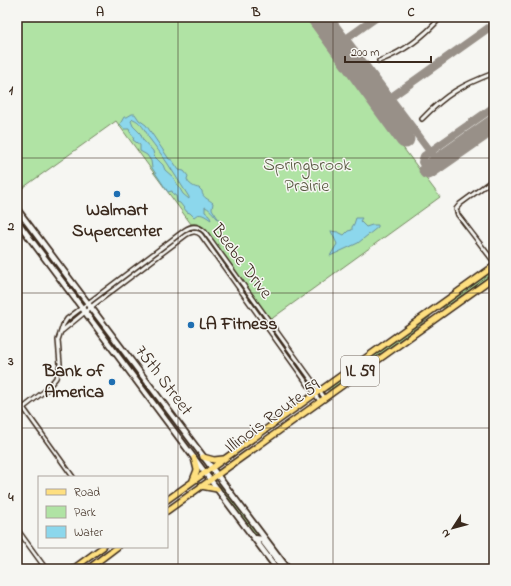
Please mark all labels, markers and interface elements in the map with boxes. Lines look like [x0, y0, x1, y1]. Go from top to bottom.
text: A [96, 3, 104, 22]
text: B [251, 3, 261, 22]
text: C [407, 3, 415, 22]
scale bar [345, 38, 431, 64]
text: 200 m [351, 44, 380, 62]
text: 1 [9, 81, 14, 100]
park label: Springbrook Prairie [263, 153, 351, 200]
marker: Walmart Supercenter [112, 189, 122, 199]
place label: Walmart Supercenter [72, 198, 162, 245]
text: 2 [7, 217, 15, 236]
street label: Beebe Drive [204, 218, 278, 306]
place label: LA Fitness [199, 312, 277, 338]
marker: LA Fitness [186, 320, 196, 330]
street label: 75th Street [128, 340, 198, 422]
text: 3 [7, 352, 14, 371]
road number: IL 59 [341, 356, 379, 386]
place label: Bank of America [42, 359, 105, 406]
street label: Illinois Route 59 [220, 373, 327, 461]
marker: Bank of America [107, 377, 117, 387]
legend [38, 476, 168, 548]
text: Road [74, 484, 100, 502]
text: 4 [7, 488, 14, 507]
text: Park [74, 504, 96, 522]
north arrow [433, 508, 473, 548]
text: Water [74, 524, 103, 542]
text: N [437, 526, 454, 541]

